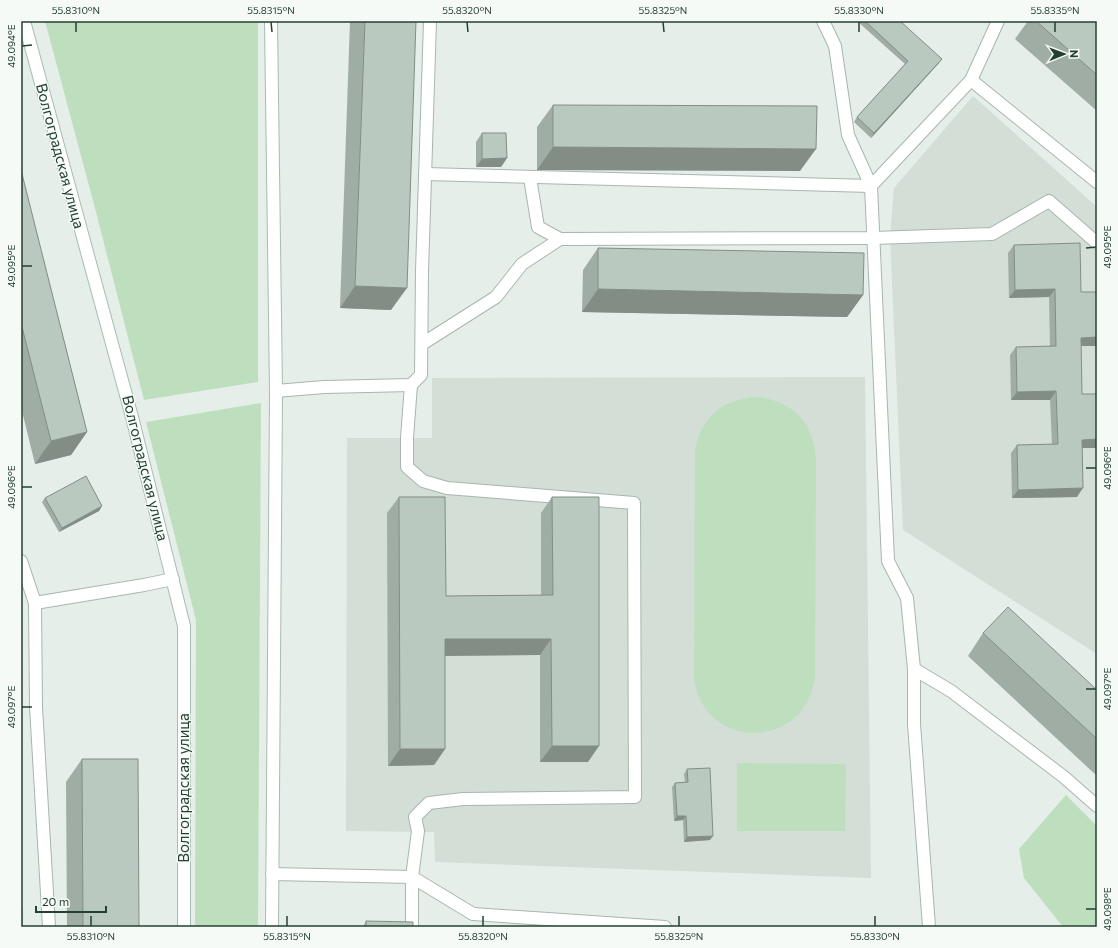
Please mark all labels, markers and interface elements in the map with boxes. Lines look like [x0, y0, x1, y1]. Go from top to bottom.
text: 55.8310°N [52, 4, 100, 16]
text: 55.8315°N [247, 4, 295, 16]
text: 55.8320°N [442, 4, 492, 16]
text: 55.8325°N [639, 4, 687, 16]
text: 55.8330°N [834, 4, 884, 16]
text: 55.8335°N [1031, 4, 1079, 16]
text: 49.094°E [5, 24, 17, 68]
north arrow [1044, 34, 1084, 74]
text: N [1068, 50, 1081, 58]
street label: Волгоградская улица [33, 81, 89, 230]
text: 49.095°E [1101, 225, 1113, 269]
text: 49.095°E [5, 244, 17, 288]
street label: Волгоградская улица [119, 393, 173, 542]
text: 49.096°E [1101, 446, 1113, 490]
text: 49.096°E [5, 465, 17, 509]
text: 49.097°E [1101, 668, 1113, 710]
text: 49.097°E [5, 686, 17, 728]
street label: Волгоградская улица [174, 713, 192, 863]
text: 49.098°E [1101, 887, 1113, 931]
scale bar [36, 888, 106, 914]
text: 20 m [42, 894, 69, 908]
text: 55.8310°N [67, 930, 115, 942]
text: 55.8315°N [263, 930, 311, 942]
text: 55.8320°N [458, 930, 508, 942]
text: 55.8325°N [655, 930, 703, 942]
text: 55.8330°N [850, 930, 900, 942]

